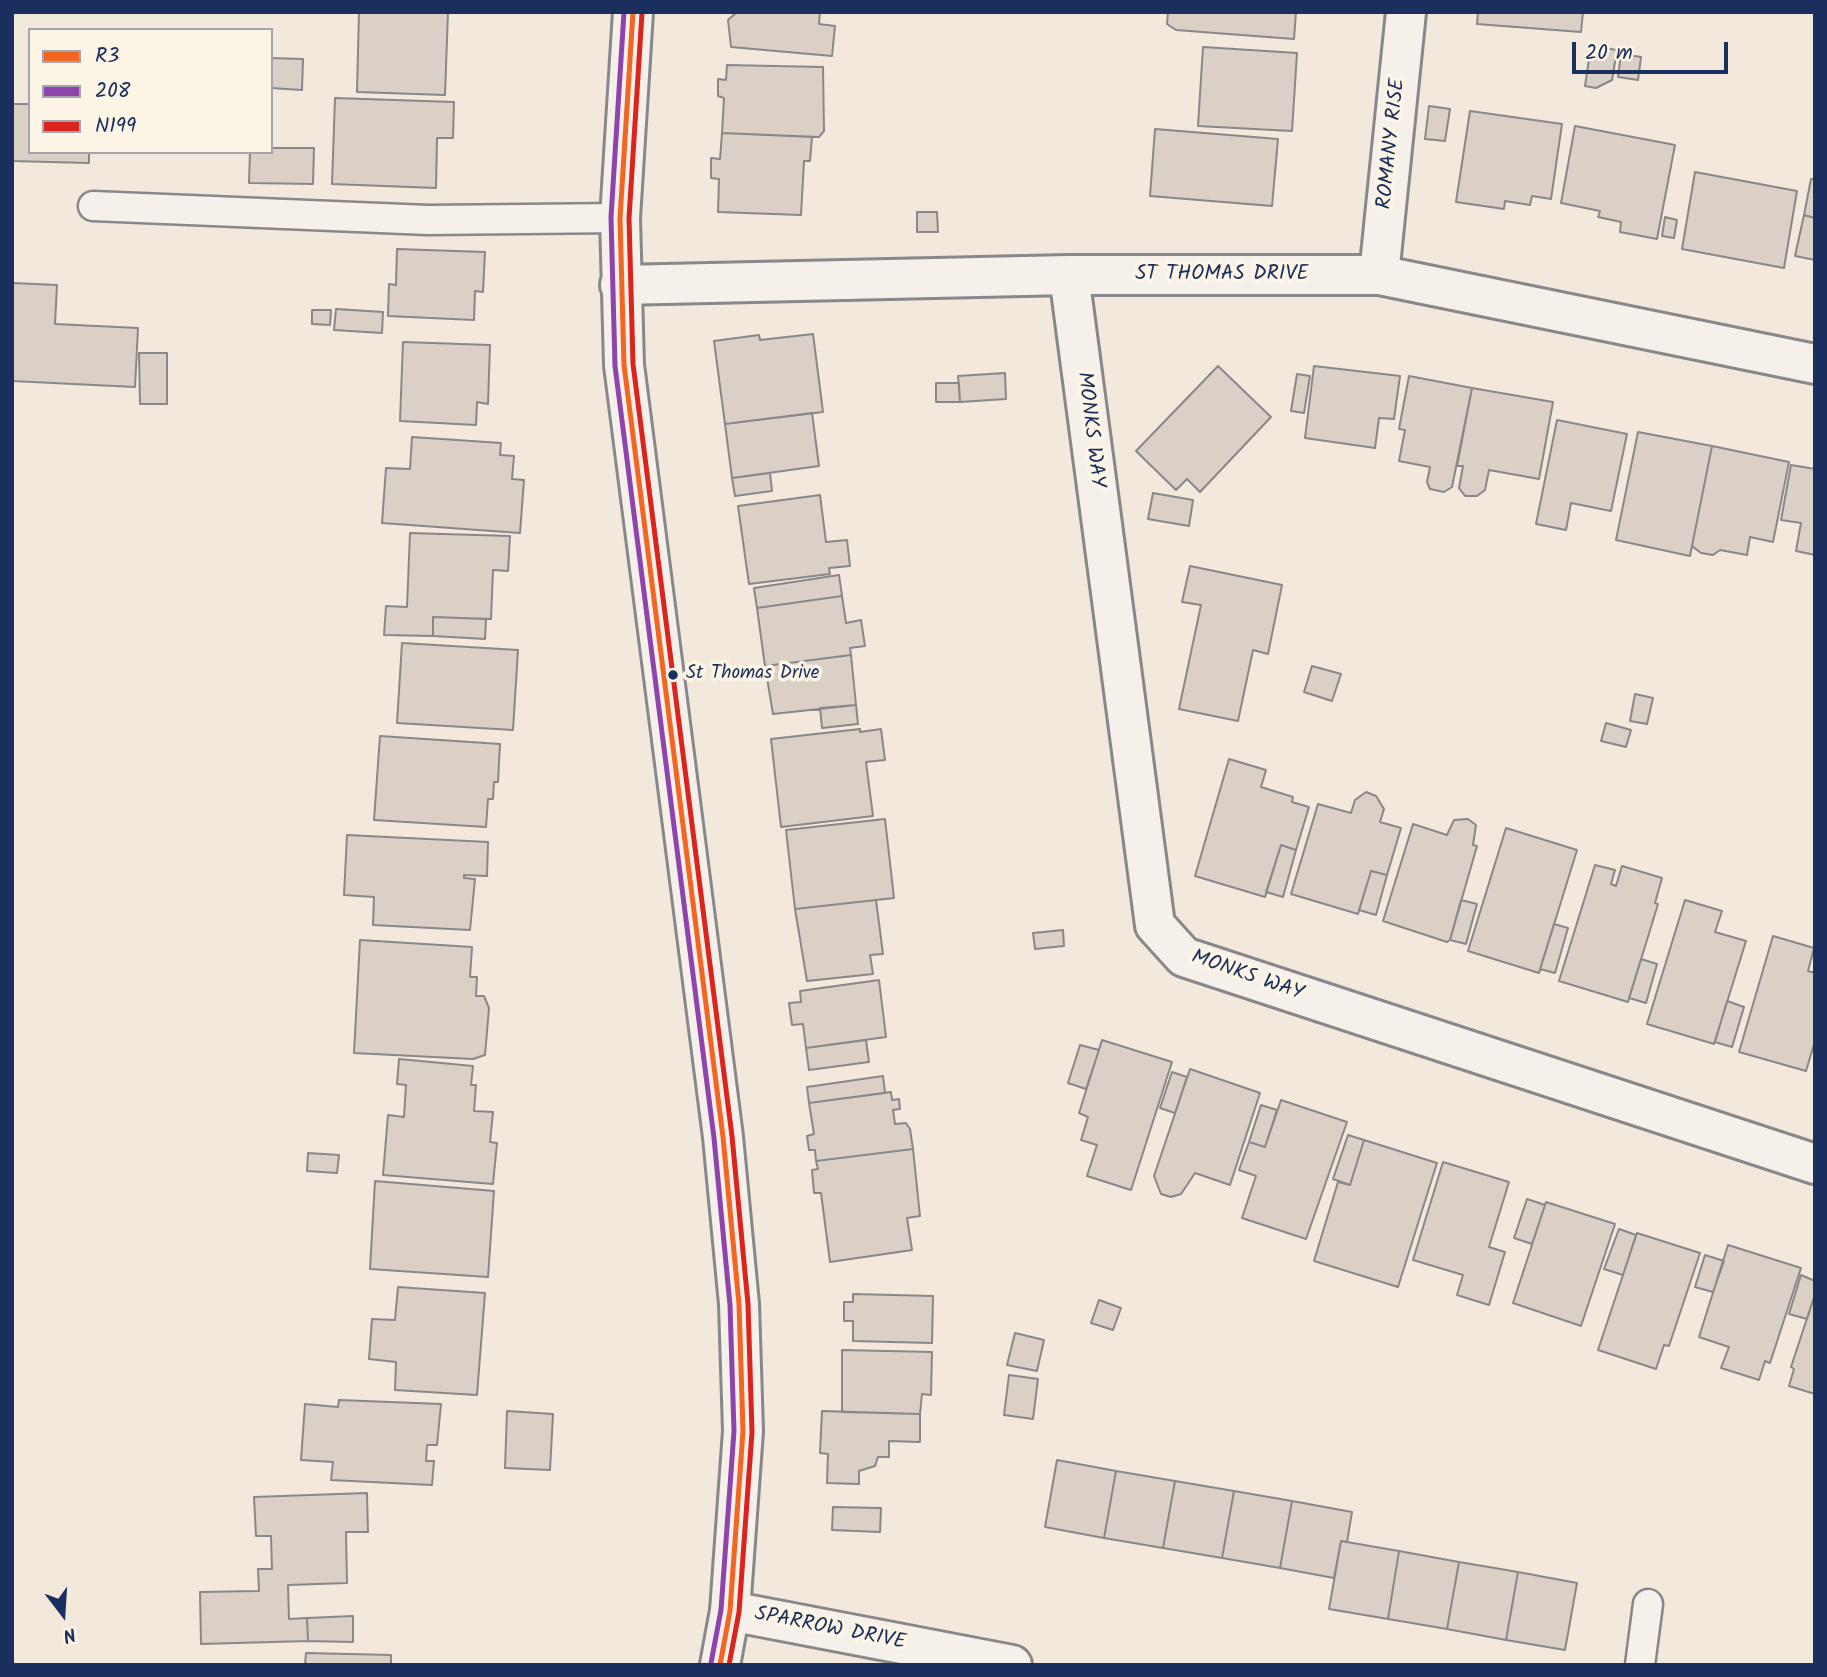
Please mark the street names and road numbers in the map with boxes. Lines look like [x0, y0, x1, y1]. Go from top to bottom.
street label: ROMANY RISE [1374, 77, 1412, 211]
street label: ST THOMAS DRIVE [1135, 262, 1309, 288]
street label: MONKS WAY [1069, 370, 1109, 490]
street label: MONKS WAY [1188, 946, 1306, 1008]
street label: SPARROW DRIVE [752, 1603, 908, 1657]

